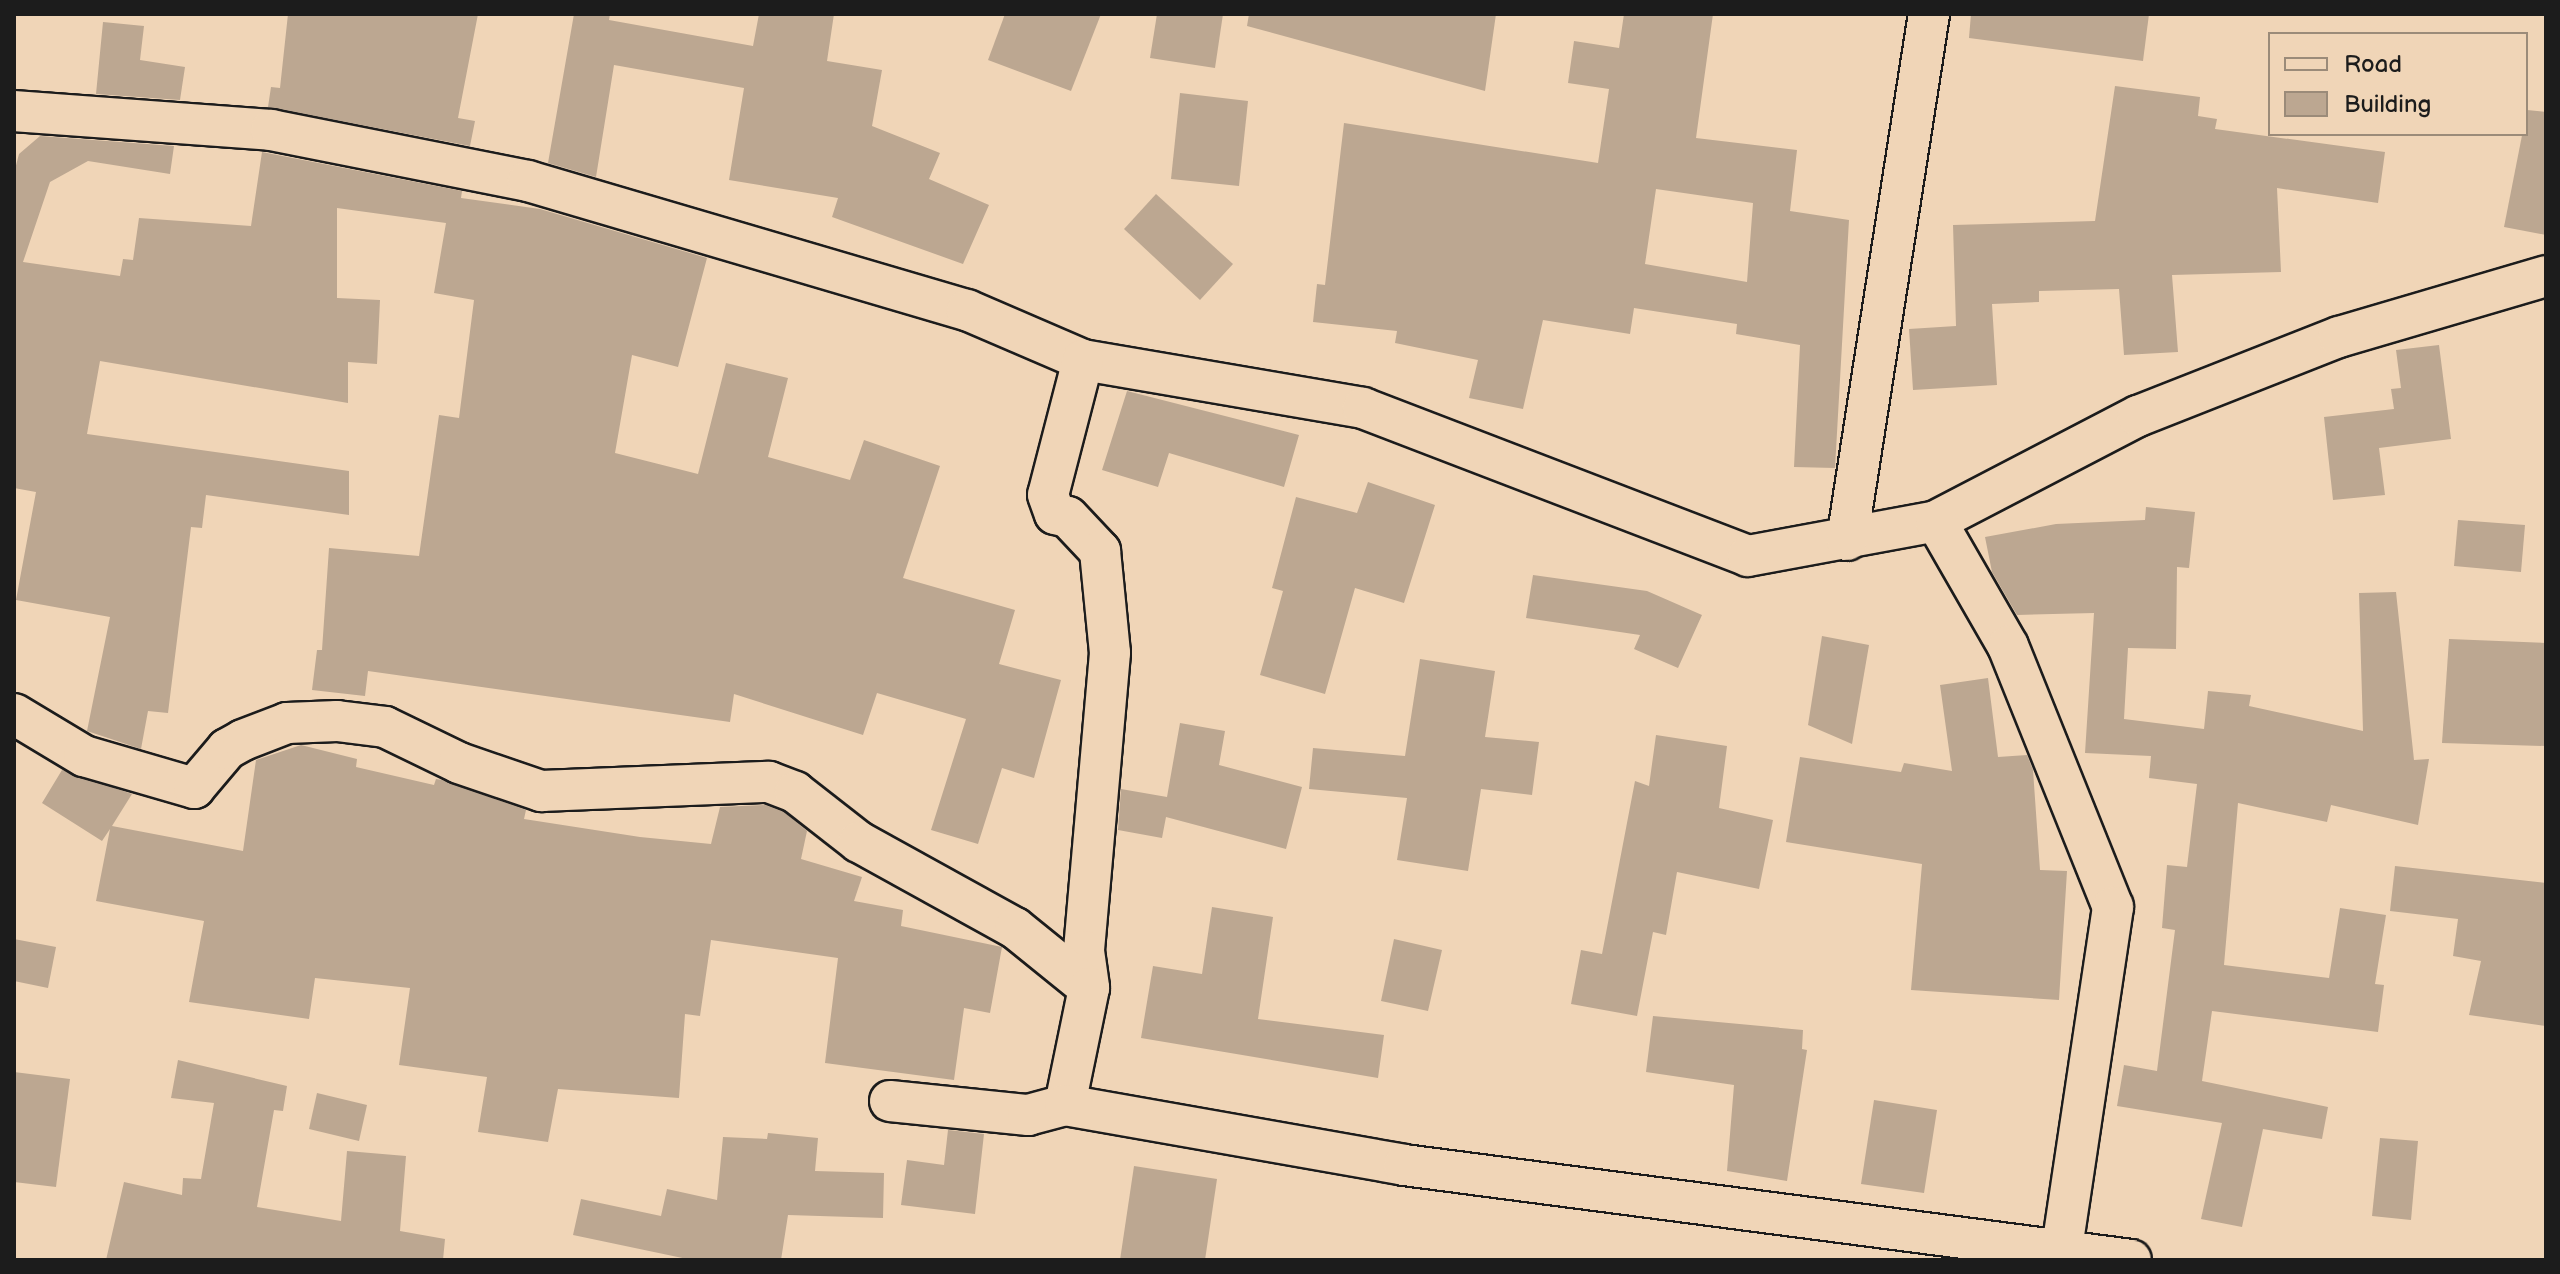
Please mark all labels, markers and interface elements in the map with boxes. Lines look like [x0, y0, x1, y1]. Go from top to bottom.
legend [2268, 32, 2528, 136]
text: Road [2344, 50, 2402, 79]
text: Building [2344, 90, 2431, 119]

